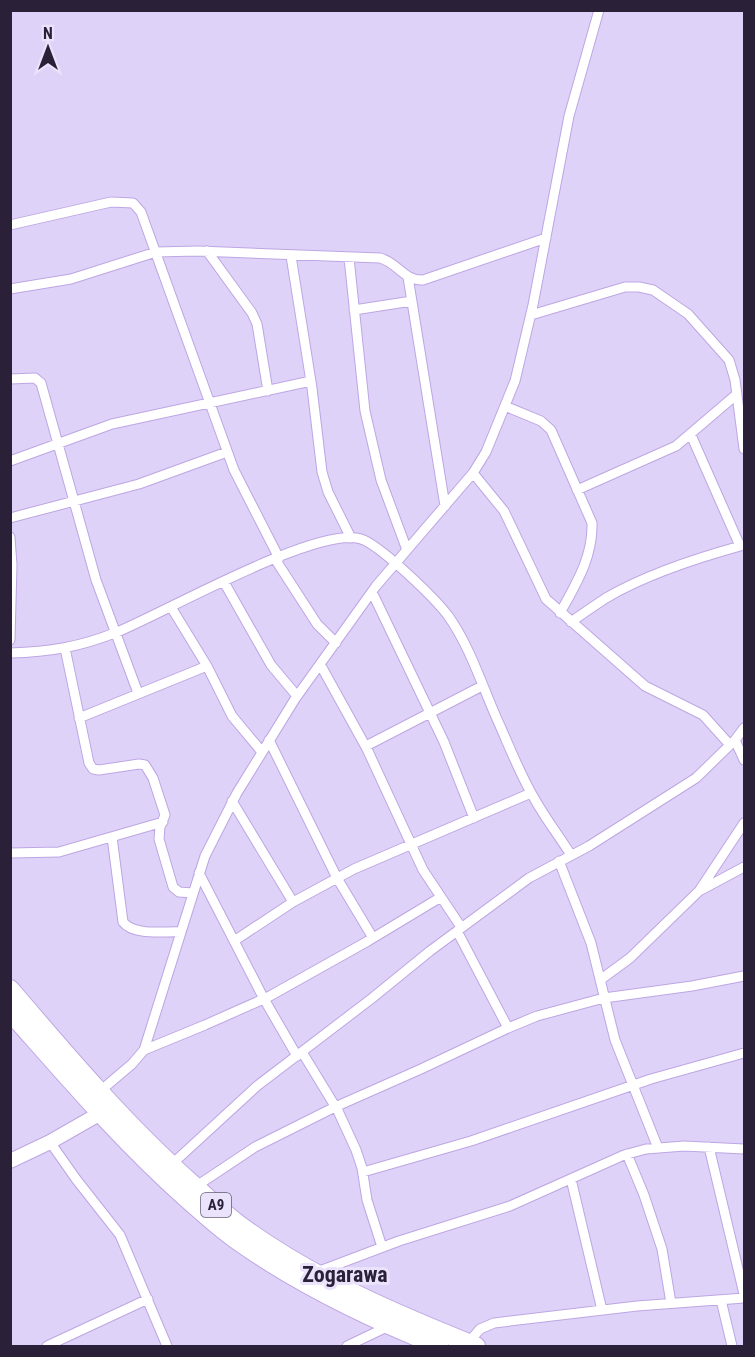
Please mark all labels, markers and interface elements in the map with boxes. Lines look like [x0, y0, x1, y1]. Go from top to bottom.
north arrow [18, 18, 78, 78]
text: N [43, 24, 53, 43]
road number: A9 [201, 1193, 231, 1217]
district label: Zogarawa [302, 1262, 388, 1287]

